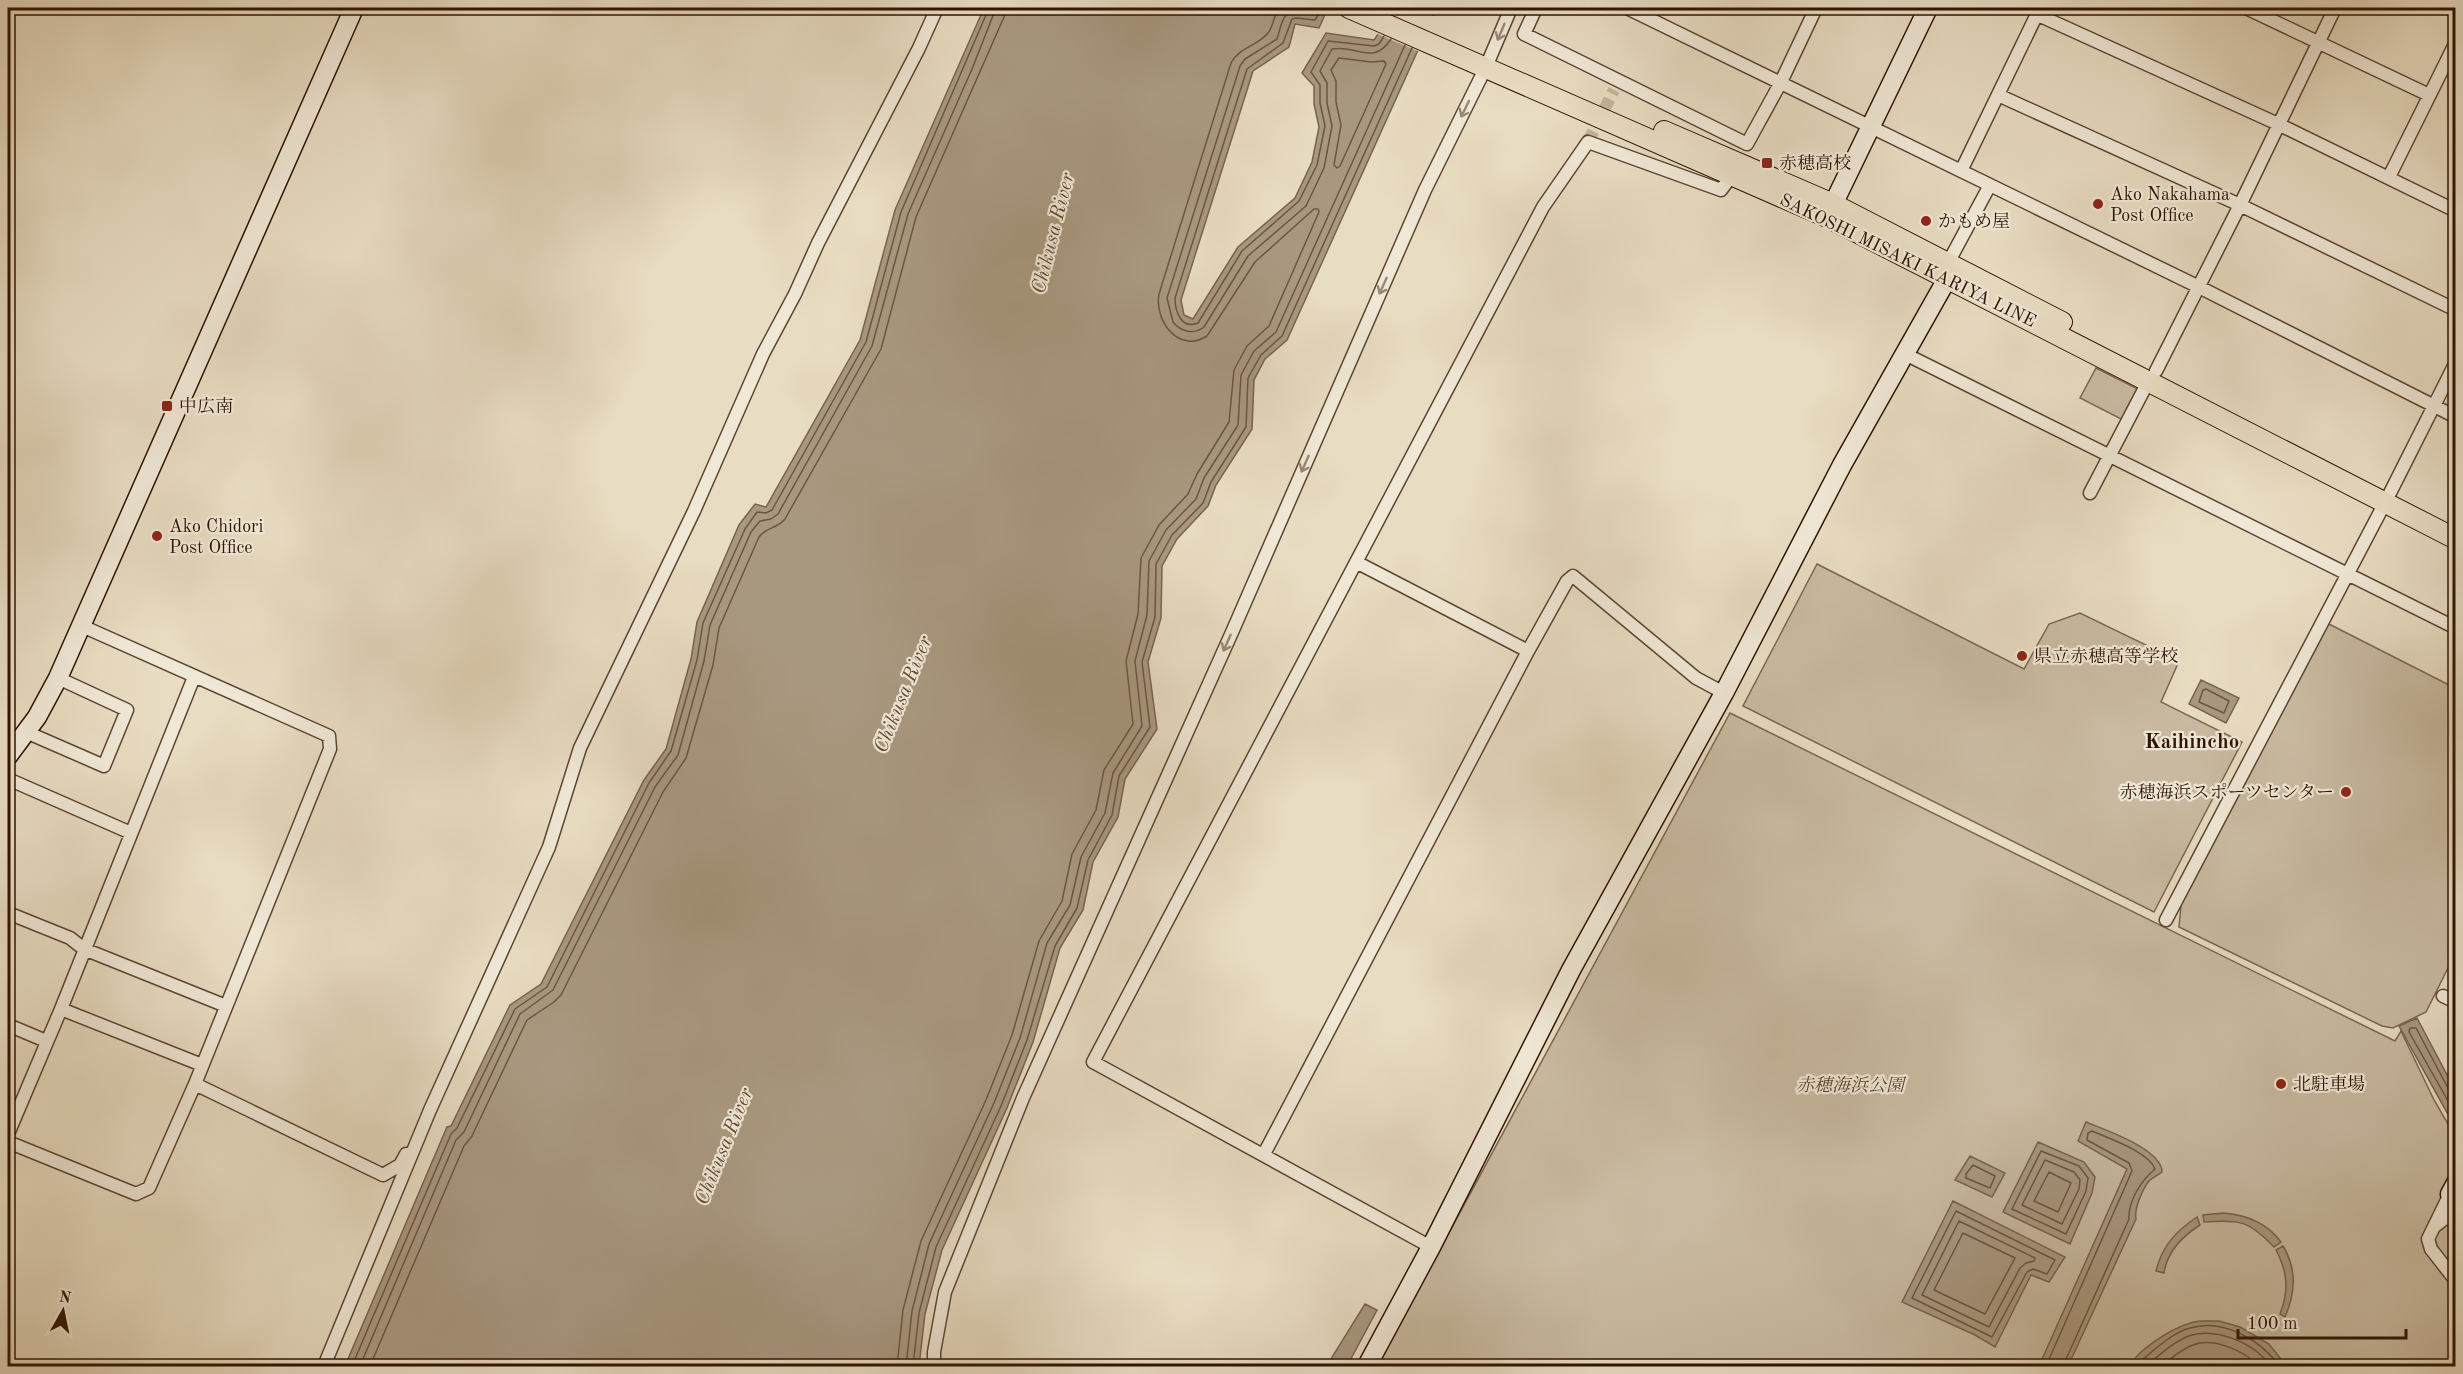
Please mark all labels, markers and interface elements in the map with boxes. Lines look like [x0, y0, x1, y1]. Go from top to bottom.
one-way arrow [1494, 22, 1506, 40]
one-way arrow [1459, 100, 1471, 118]
place label: 赤穂高校 [1779, 154, 1851, 173]
marker: 赤穂高校 [1760, 156, 1774, 170]
water label: Chikusa River [1029, 171, 1079, 296]
place label: Ako Nakahama Post Office [2110, 186, 2230, 225]
street label: SAKOSHI MISAKI KARIYA LINE [1777, 191, 2038, 331]
marker: Ako Nakahama Post Office [2091, 197, 2105, 211]
place label: かもめ屋 [1938, 212, 2010, 231]
marker: かもめ屋 [1919, 214, 1933, 228]
one-way arrow [1377, 276, 1388, 294]
place label: 中広南 [179, 396, 233, 416]
marker: 中広南 [160, 399, 174, 413]
one-way arrow [1299, 455, 1310, 473]
place label: Ako Chidori Post Office [169, 518, 263, 557]
marker: Ako Chidori Post Office [150, 529, 164, 543]
water label: Chikusa River [871, 633, 936, 756]
one-way arrow [1221, 633, 1232, 652]
place label: 県立赤穂高等学校 [2034, 646, 2178, 666]
marker: 県立赤穂高等学校 [2015, 649, 2029, 663]
district label: Kaihincho [2145, 732, 2239, 753]
place label: 赤穂海浜スポーツセンター [2119, 782, 2334, 802]
marker: 赤穂海浜スポーツセンター [2339, 785, 2353, 799]
place label: 北駐車場 [2293, 1074, 2365, 1094]
park label: 赤穂海浜公園 [1796, 1075, 1907, 1095]
marker: 北駐車場 [2274, 1077, 2288, 1091]
water label: Chikusa River [692, 1085, 757, 1208]
north arrow [33, 1281, 93, 1341]
text: N [58, 1289, 73, 1307]
scale bar [2238, 1302, 2406, 1340]
text: 100 m [2247, 1315, 2298, 1333]

